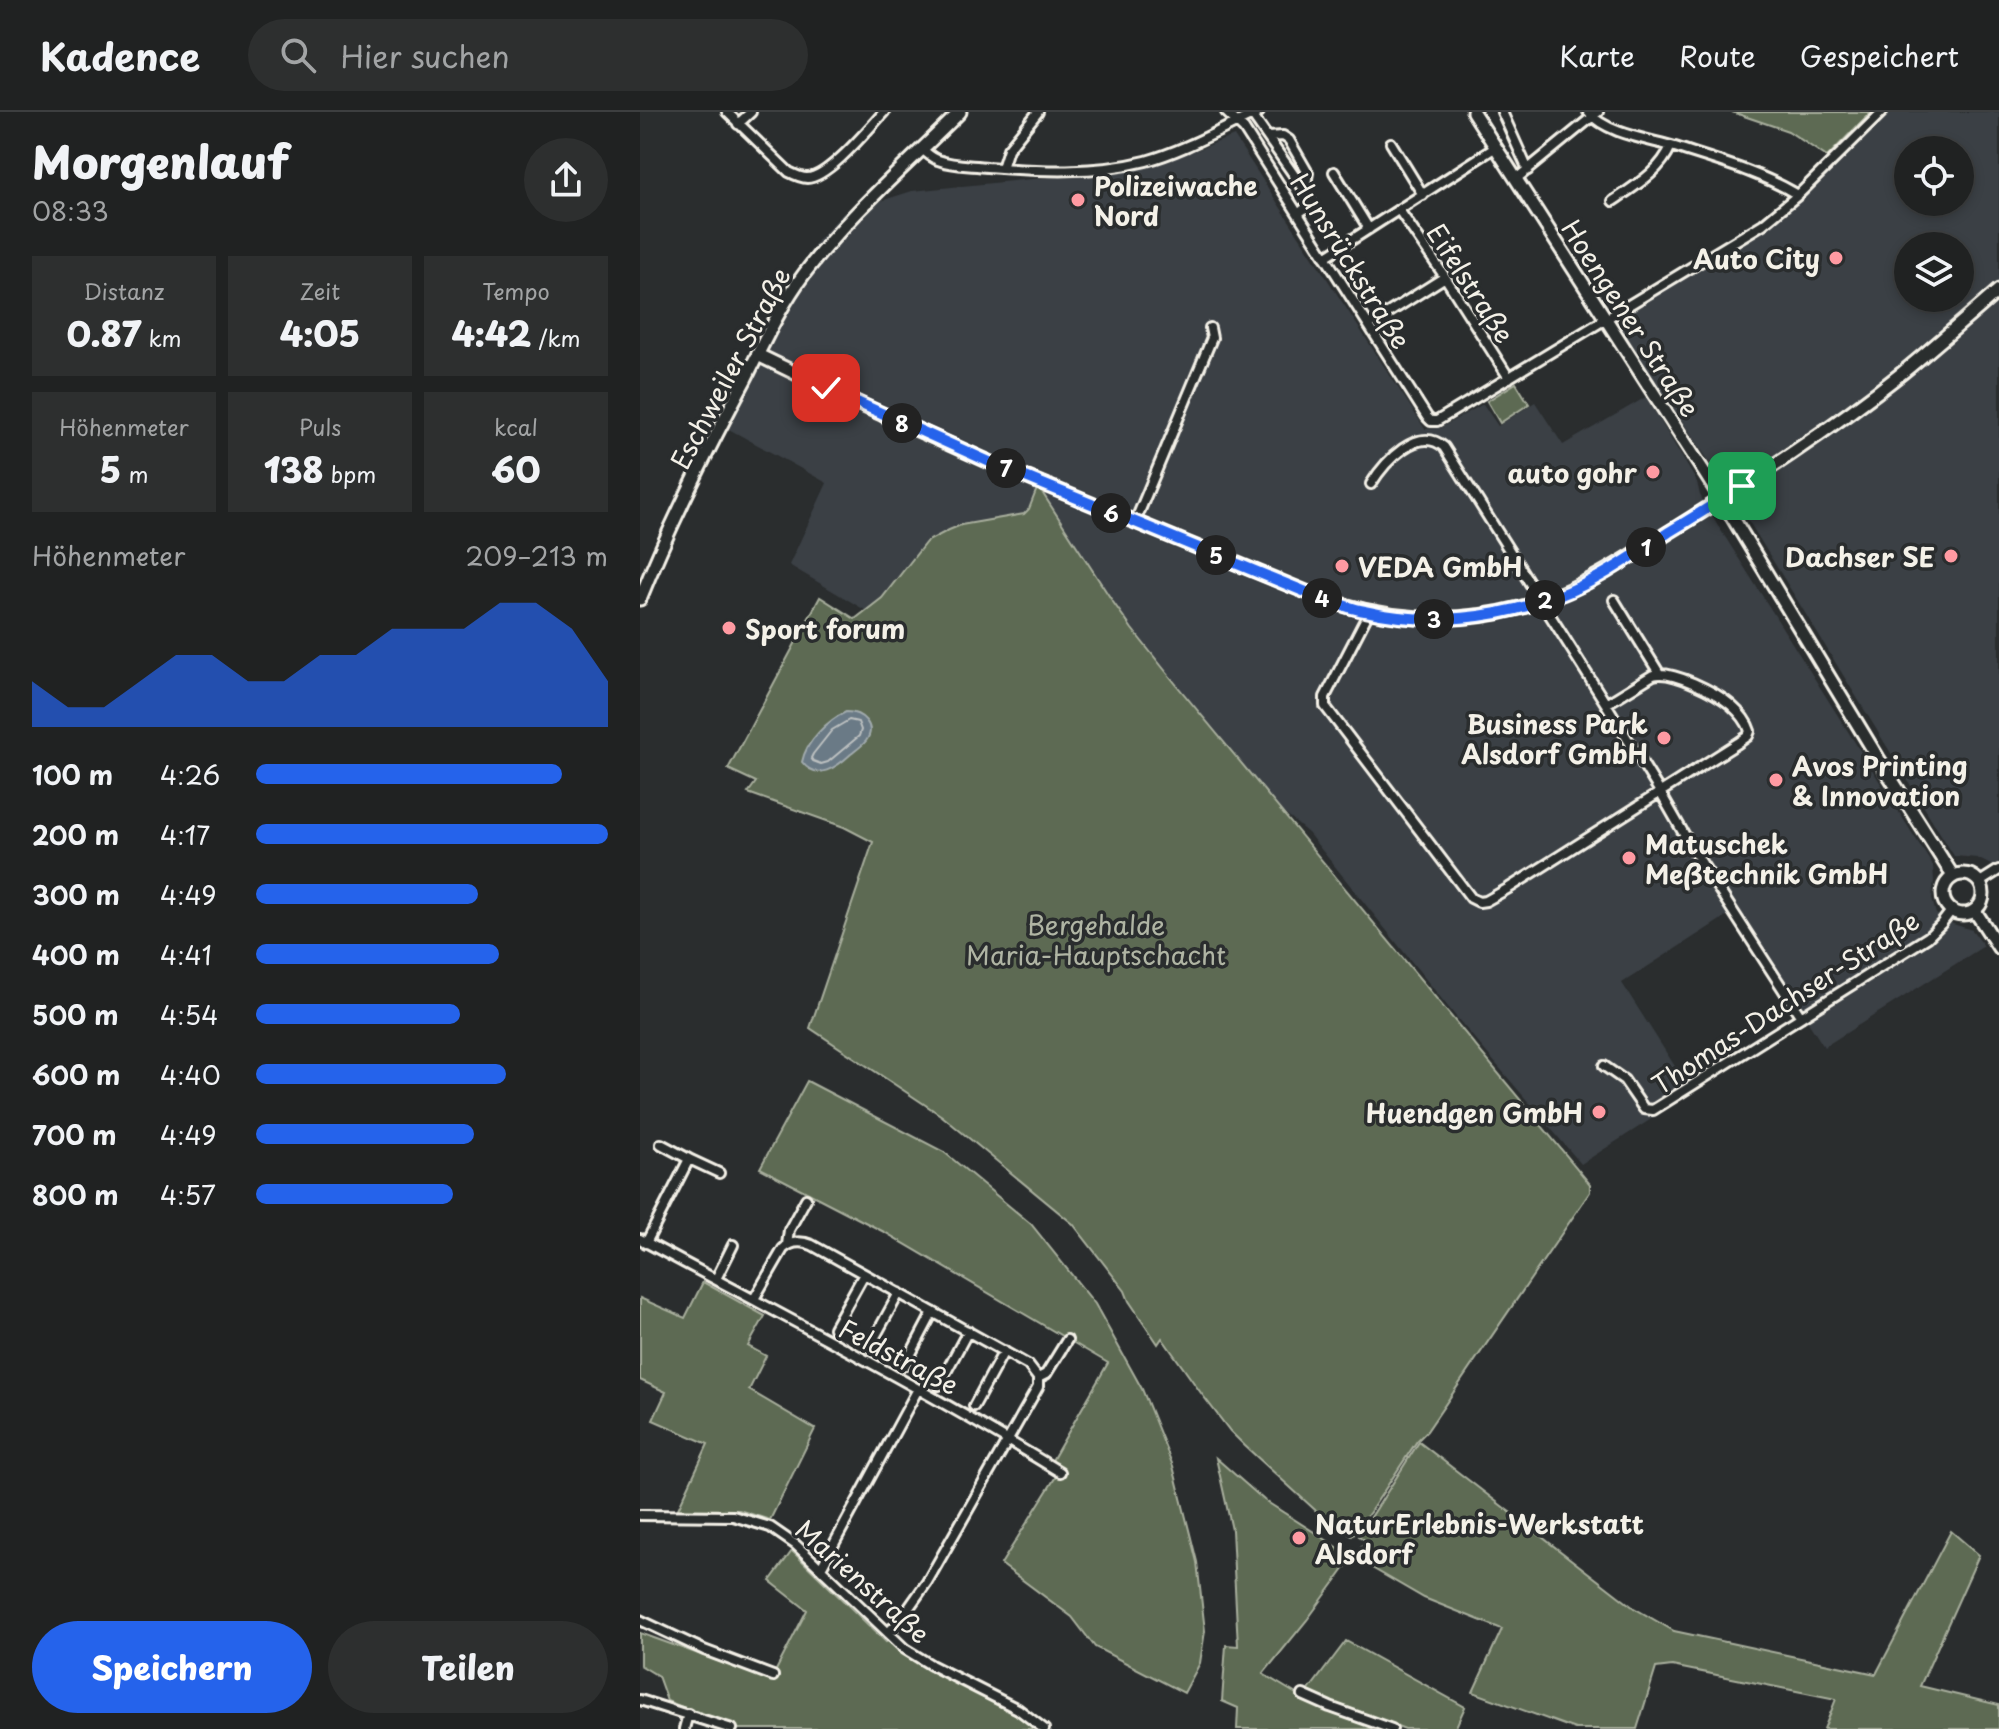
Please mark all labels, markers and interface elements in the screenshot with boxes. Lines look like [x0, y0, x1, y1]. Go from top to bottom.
search box [248, 19, 808, 91]
text: Kadence [40, 27, 200, 84]
icon: search [276, 33, 320, 77]
text: Hier suchen [340, 33, 510, 78]
text: Karte [1559, 34, 1635, 77]
text: Route [1679, 34, 1756, 77]
text: Gespeichert [1800, 34, 1959, 77]
text: Morgenlauf [32, 128, 289, 194]
map controls [1894, 136, 1974, 312]
button: locate [1894, 136, 1974, 216]
button: share [524, 138, 608, 222]
place label: Polizeiwache Nord [1094, 166, 1258, 235]
street label: Hunsrückstraße [1281, 166, 1421, 356]
text: 08:33 [32, 191, 109, 230]
marker: Polizeiwache Nord [1069, 191, 1087, 209]
street label: Hoengener Straße [1552, 212, 1710, 424]
street label: Eifelstraße [1418, 216, 1524, 350]
button: layers [1894, 232, 1974, 312]
place label: Auto City [1693, 239, 1820, 278]
marker: Auto City [1827, 249, 1845, 267]
street label: Eschweiler Straße [660, 260, 800, 476]
text: Distanz [84, 274, 164, 307]
text: Zeit [300, 274, 340, 307]
text: Tempo [482, 274, 550, 307]
text: 0.87 [67, 307, 141, 359]
text: 4:05 [280, 307, 360, 359]
text: 4:42 [451, 307, 531, 359]
text: km [141, 321, 181, 354]
text: /km [531, 321, 581, 354]
pin [792, 354, 860, 422]
icon: check [804, 366, 848, 410]
pin: 8 [882, 403, 922, 443]
text: 8 [895, 406, 909, 439]
text: Höhenmeter [59, 410, 189, 443]
text: Puls [299, 410, 341, 443]
text: kcal [494, 410, 538, 443]
text: 5 [100, 443, 121, 495]
text: 138 [264, 443, 324, 495]
text: 60 [491, 443, 541, 495]
pin: 7 [986, 448, 1026, 488]
text: 7 [1000, 451, 1012, 484]
pin [1708, 452, 1776, 520]
place label: auto gohr [1508, 453, 1638, 492]
text: m [121, 457, 148, 490]
text: bpm [324, 457, 376, 490]
marker: auto gohr [1644, 463, 1662, 481]
icon: arrive [1720, 464, 1764, 508]
pin: 6 [1091, 493, 1131, 533]
text: 6 [1103, 496, 1119, 529]
pin: 1 [1626, 527, 1666, 567]
text: 1 [1641, 530, 1651, 563]
pin: 5 [1196, 535, 1236, 575]
text: Höhenmeter [32, 536, 185, 575]
text: 209–213 m [465, 536, 608, 575]
place label: Dachser SE [1785, 537, 1935, 576]
text: 5 [1209, 538, 1223, 571]
place label: VEDA GmbH [1358, 547, 1522, 586]
marker: Dachser SE [1942, 547, 1960, 565]
marker: VEDA GmbH [1333, 557, 1351, 575]
pin: 4 [1302, 578, 1342, 618]
pin: 2 [1525, 580, 1565, 620]
text: 4 [1315, 581, 1329, 614]
text: 2 [1537, 583, 1553, 616]
pin: 3 [1414, 599, 1454, 639]
text: 3 [1427, 602, 1441, 635]
place label: Sport forum [745, 609, 905, 648]
marker: Sport forum [720, 619, 738, 637]
place label: Business Park Alsdorf GmbH [1461, 704, 1648, 773]
marker: Business Park Alsdorf GmbH [1655, 729, 1673, 747]
place label: Avos Printing & Innovation [1792, 746, 1968, 815]
text: 100 m [32, 755, 113, 794]
text: 4:26 [160, 755, 220, 794]
marker: Avos Printing & Innovation [1767, 771, 1785, 789]
text: 200 m [32, 815, 119, 854]
text: 4:17 [160, 815, 210, 854]
place label: Matuschek Meßtechnik GmbH [1645, 824, 1888, 893]
marker: Matuschek Meßtechnik GmbH [1620, 849, 1638, 867]
text: 300 m [32, 875, 120, 914]
text: 4:49 [160, 875, 217, 914]
street label: Thomas-Dachser-Straße [1644, 901, 1926, 1103]
park label: Bergehalde Maria-Hauptschacht [966, 905, 1226, 974]
text: 400 m [32, 935, 120, 974]
text: 4:41 [160, 935, 212, 974]
text: 500 m [32, 995, 118, 1034]
text: 4:54 [160, 995, 219, 1034]
text: 600 m [32, 1055, 120, 1094]
text: 4:40 [160, 1055, 221, 1094]
place label: Huendgen GmbH [1366, 1093, 1583, 1132]
marker: Huendgen GmbH [1590, 1103, 1608, 1121]
text: 700 m [32, 1115, 117, 1154]
text: 4:49 [160, 1115, 217, 1154]
text: 800 m [32, 1175, 119, 1214]
text: 4:57 [160, 1175, 216, 1214]
street label: Feldstraße [832, 1308, 966, 1404]
place label: NaturErlebnis-Werkstatt Alsdorf [1315, 1504, 1644, 1573]
street label: Marienstraße [787, 1510, 939, 1652]
marker: NaturErlebnis-Werkstatt Alsdorf [1290, 1529, 1308, 1547]
button: Speichern [32, 1621, 312, 1713]
button: Teilen [328, 1621, 608, 1713]

